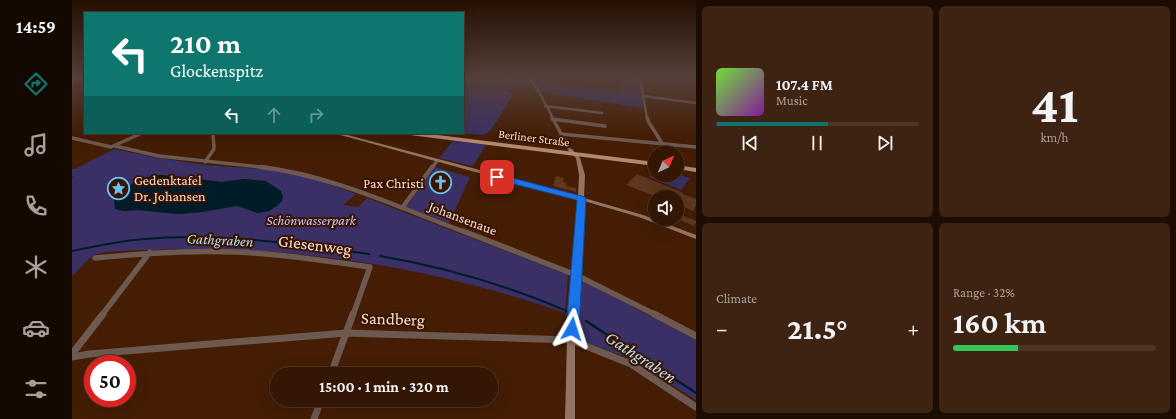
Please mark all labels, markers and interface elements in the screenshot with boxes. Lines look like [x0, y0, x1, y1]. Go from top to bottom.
text: 14:59 [16, 17, 56, 37]
icon: left [104, 28, 156, 80]
text: 210 m [170, 28, 241, 59]
text: Glockenspitz [170, 61, 263, 81]
icon: directions [22, 70, 50, 98]
text: 41 [1031, 75, 1078, 133]
text: 107.4 FM [776, 77, 833, 93]
text: Music [776, 93, 808, 108]
icon: left [221, 104, 243, 126]
icon: ahead [263, 104, 285, 126]
icon: right [305, 104, 327, 126]
street label: Berliner Straße [498, 127, 570, 149]
text: km/h [1040, 130, 1069, 145]
icon: music [22, 131, 50, 159]
icon: previous [739, 132, 761, 154]
icon: pause [806, 132, 828, 154]
icon: next [874, 132, 896, 154]
north arrow [648, 146, 684, 182]
map controls [648, 146, 684, 226]
pin [480, 160, 514, 194]
icon: arrive [486, 166, 508, 188]
church icon: Pax Christi [427, 170, 453, 196]
place label: Gedenktafel Dr. Johansen [134, 172, 206, 204]
place icon: Gedenktafel Dr. Johansen [106, 175, 132, 201]
place label: Pax Christi [363, 175, 424, 191]
button: sound [648, 190, 684, 226]
icon: phone [22, 192, 50, 220]
street label: Johansenaue [425, 197, 499, 238]
park label: Schönwasserpark [266, 212, 357, 228]
water label: Gathgraben [186, 230, 254, 251]
street label: Giesenweg [277, 231, 353, 259]
icon: climate [22, 253, 50, 281]
text: Range · 32% [953, 285, 1015, 300]
text: Climate [716, 291, 757, 306]
text: 160 km [953, 306, 1046, 339]
street label: Sandberg [361, 308, 425, 330]
position arrow [551, 308, 593, 350]
text: 21.5° [787, 312, 848, 345]
icon: car [22, 314, 50, 342]
text: − [716, 316, 728, 341]
text: + [907, 316, 919, 341]
water label: Gathgraben [602, 327, 680, 387]
speed limit sign: 50 [84, 355, 136, 407]
icon: filters [22, 375, 50, 403]
text: 15:00 · 1 min · 320 m [319, 379, 449, 395]

